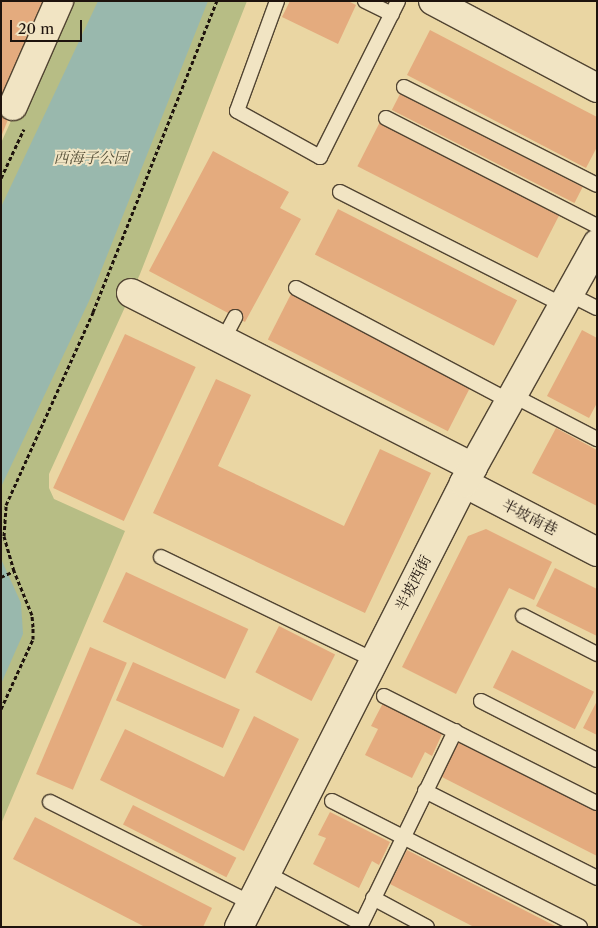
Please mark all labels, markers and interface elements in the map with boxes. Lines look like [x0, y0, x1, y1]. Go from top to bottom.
scale bar [12, 10, 85, 42]
text: 20 m [18, 19, 54, 38]
park label: 西海子公园 [54, 149, 128, 167]
street label: 半坡南巷 [499, 495, 561, 539]
street label: 半坡西街 [391, 552, 435, 614]

